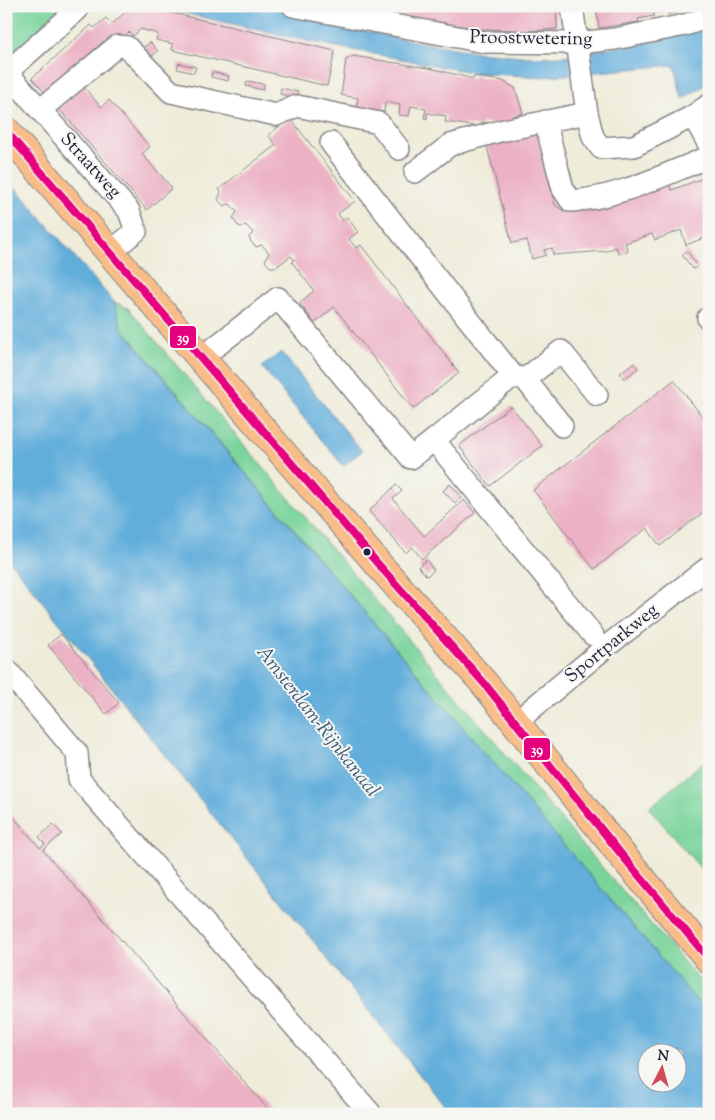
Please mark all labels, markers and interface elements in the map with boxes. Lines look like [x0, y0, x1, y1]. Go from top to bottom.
street label: Proostwetering [469, 24, 593, 54]
street label: Straatweg [53, 127, 127, 205]
line badge: 39 [169, 325, 197, 349]
text: 39 [177, 329, 189, 349]
unlabelled marker [362, 547, 372, 557]
street label: Sportparkweg [559, 598, 665, 690]
water label: Amsterdam-Rijnkanaal [248, 640, 386, 804]
line badge: 39 [523, 737, 551, 761]
text: 39 [531, 741, 543, 761]
north arrow [638, 1042, 688, 1092]
text: N [657, 1047, 670, 1068]

